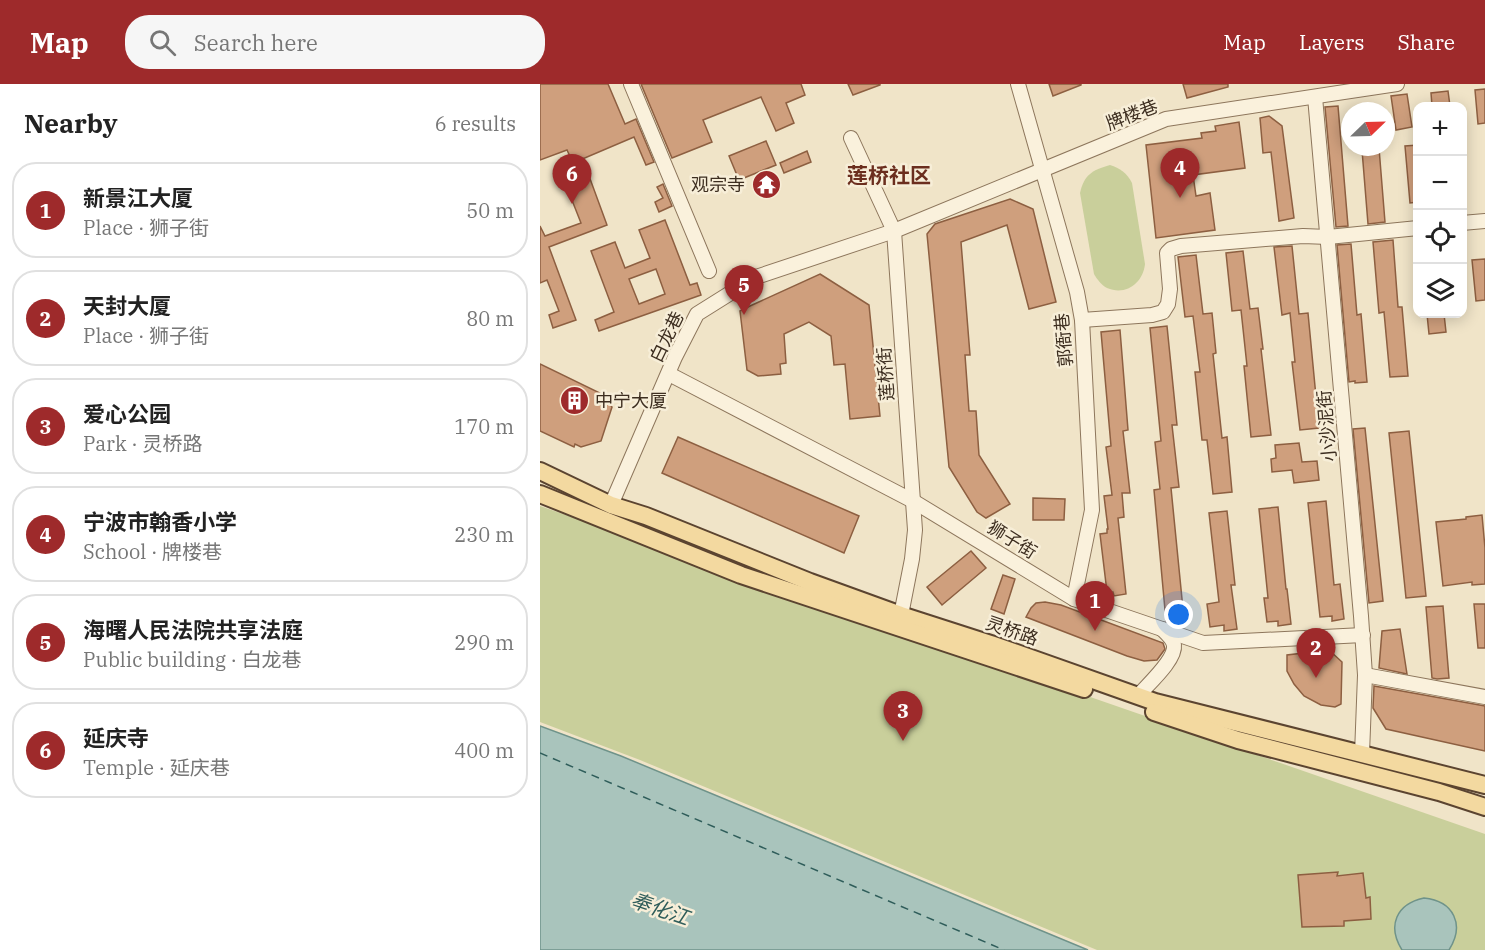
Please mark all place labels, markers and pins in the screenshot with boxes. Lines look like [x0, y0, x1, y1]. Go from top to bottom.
pin: 4 [1160, 148, 1200, 198]
pin: 6 [552, 154, 591, 204]
temple icon: 观宗寺 [750, 169, 782, 201]
place label: 观宗寺 [691, 173, 745, 196]
pin: 5 [724, 266, 764, 315]
building icon: 中宁大厦 [558, 385, 590, 417]
place label: 中宁大厦 [595, 389, 667, 412]
pin: 1 [1076, 582, 1114, 631]
pin: 2 [1296, 628, 1336, 678]
pin: 3 [884, 692, 922, 741]

